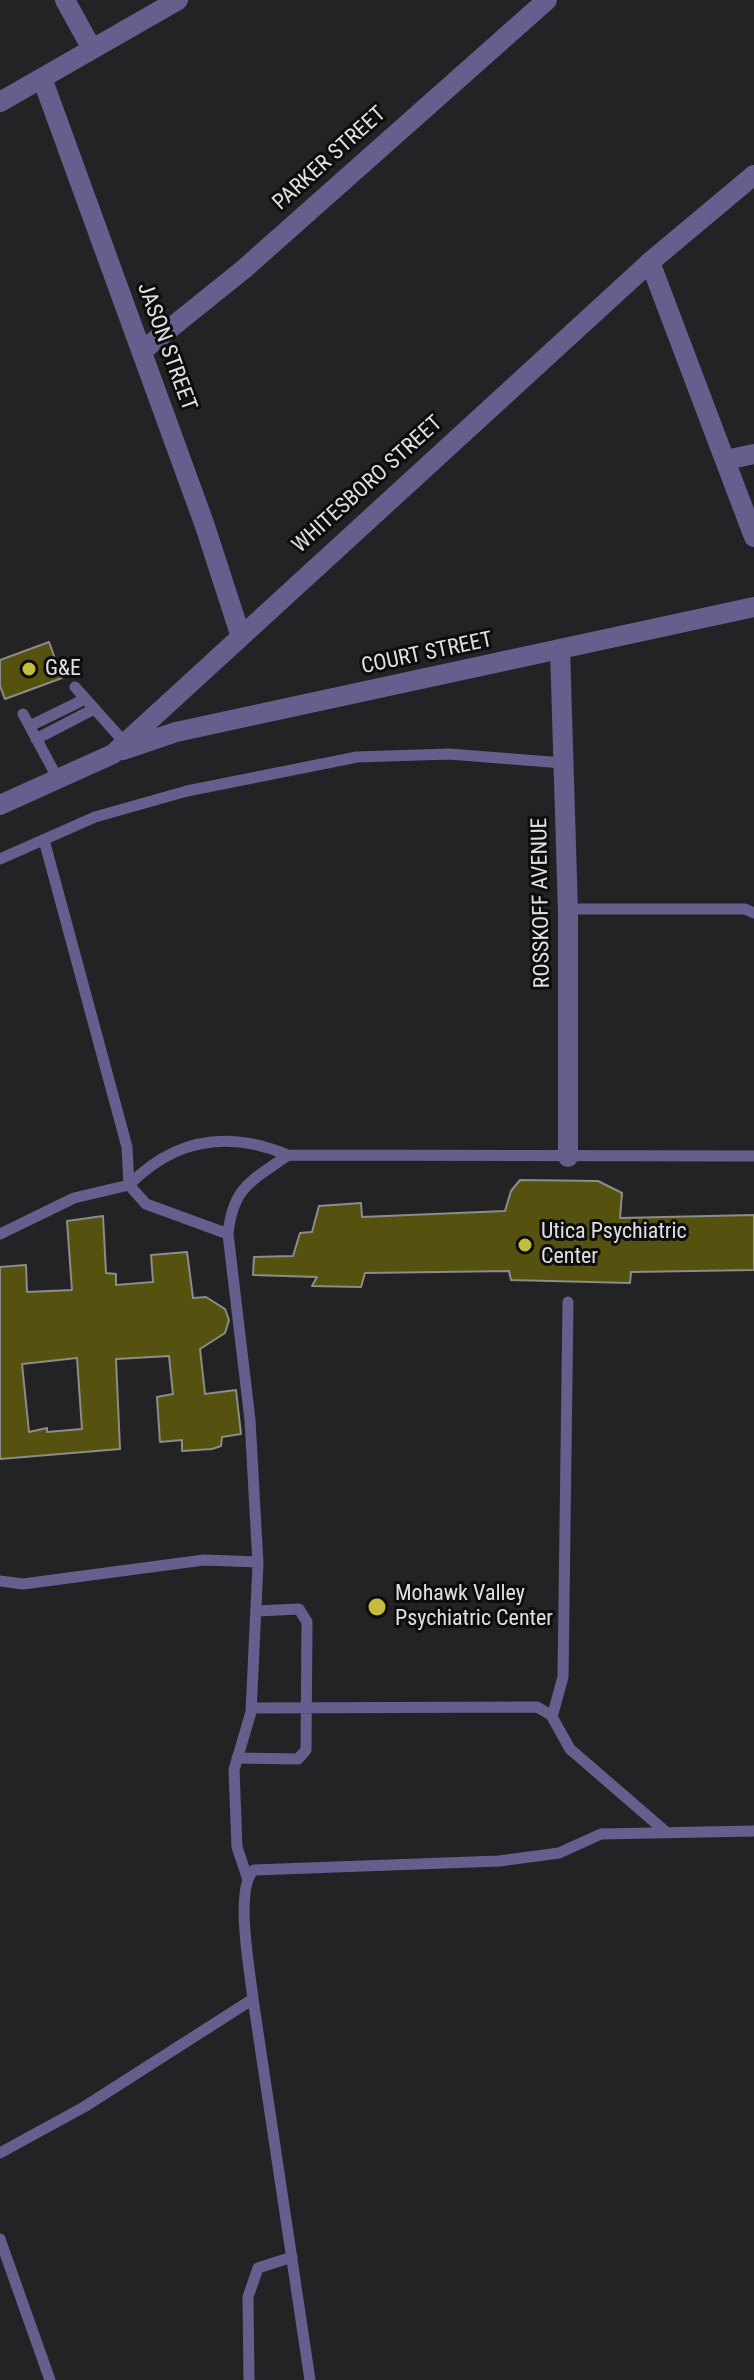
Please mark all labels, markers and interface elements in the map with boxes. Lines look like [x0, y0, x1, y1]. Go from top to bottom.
street label: PARKER STREET [268, 101, 392, 217]
street label: JASON STREET [131, 279, 201, 415]
street label: WHITESBORO STREET [288, 411, 448, 559]
street label: COURT STREET [359, 627, 495, 681]
place label: G&E [45, 656, 81, 682]
marker: G&E [20, 660, 38, 678]
street label: ROSSKOFF AVENUE [527, 817, 557, 989]
place label: Utica Psychiatric Center [541, 1219, 687, 1270]
marker: Utica Psychiatric Center [516, 1236, 534, 1254]
place label: Mohawk Valley Psychiatric Center [395, 1581, 553, 1632]
marker: Mohawk Valley Psychiatric Center [366, 1596, 388, 1618]

